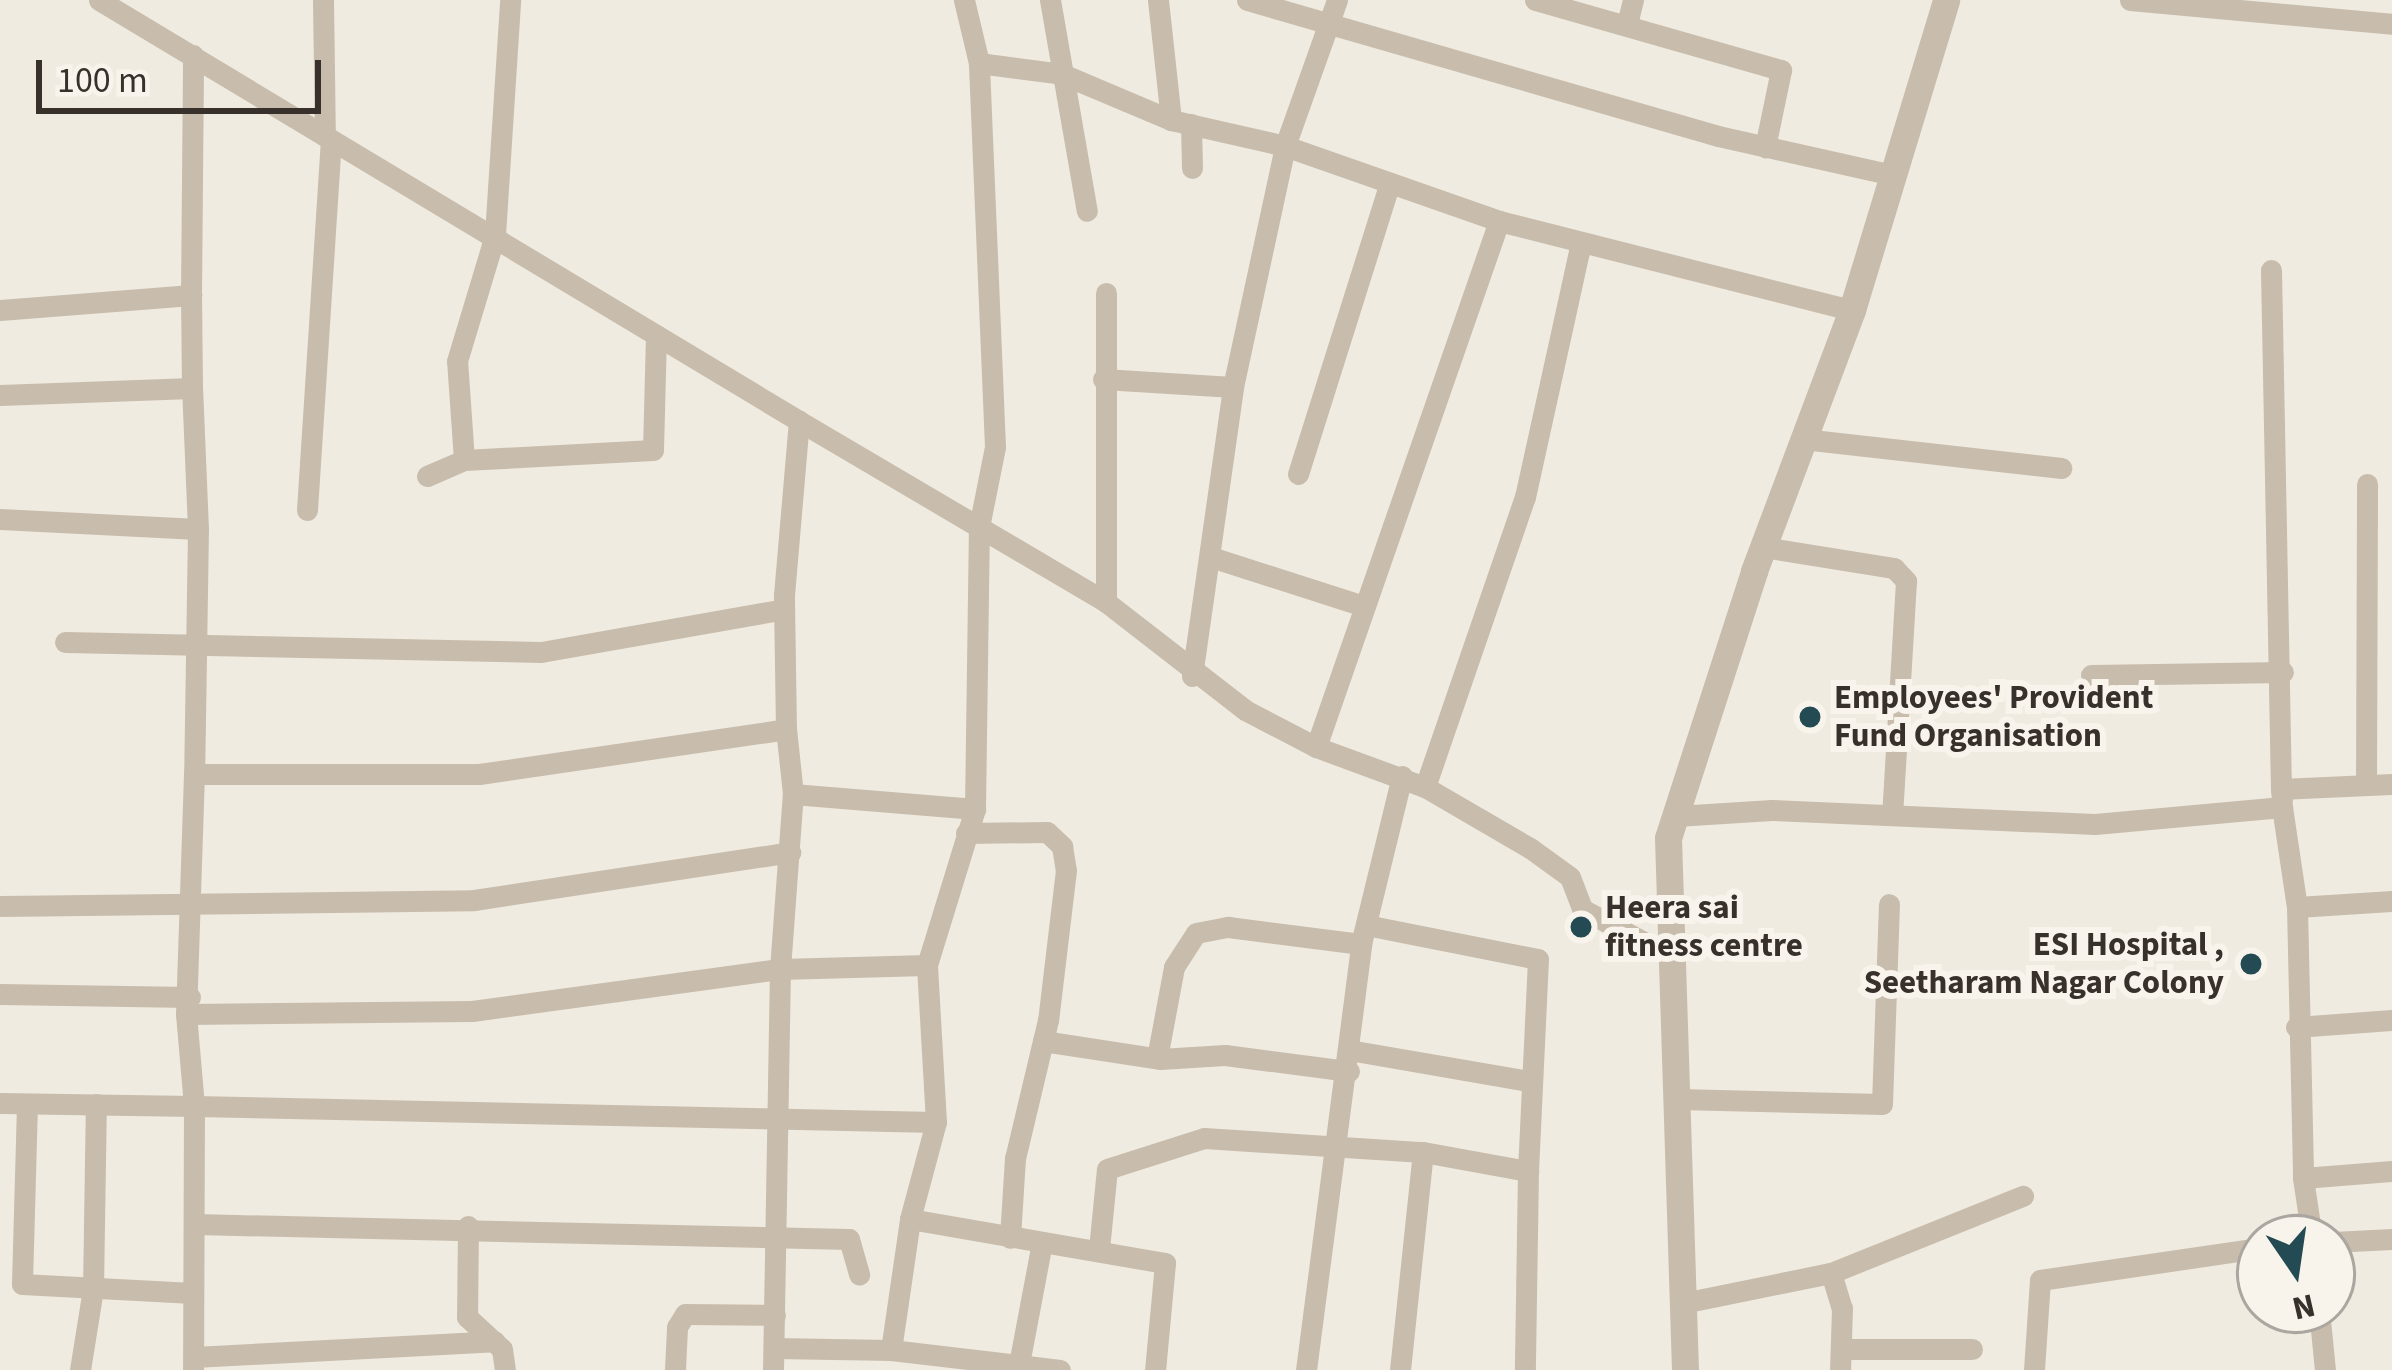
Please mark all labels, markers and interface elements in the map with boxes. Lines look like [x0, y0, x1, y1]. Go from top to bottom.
scale bar [42, 36, 327, 110]
text: 100 m [57, 55, 148, 106]
place label: Employees' Provident Fund Organisation [1834, 678, 2153, 756]
marker: Employees' Provident Fund Organisation [1797, 704, 1823, 730]
place label: Heera sai fitness centre [1605, 888, 1803, 966]
marker: Heera sai fitness centre [1568, 914, 1594, 940]
place label: ESI Hospital , Seetharam Nagar Colony [1864, 925, 2224, 1003]
marker: ESI Hospital , Seetharam Nagar Colony [2235, 948, 2267, 980]
north arrow [2236, 1214, 2356, 1334]
text: N [2288, 1281, 2320, 1332]

